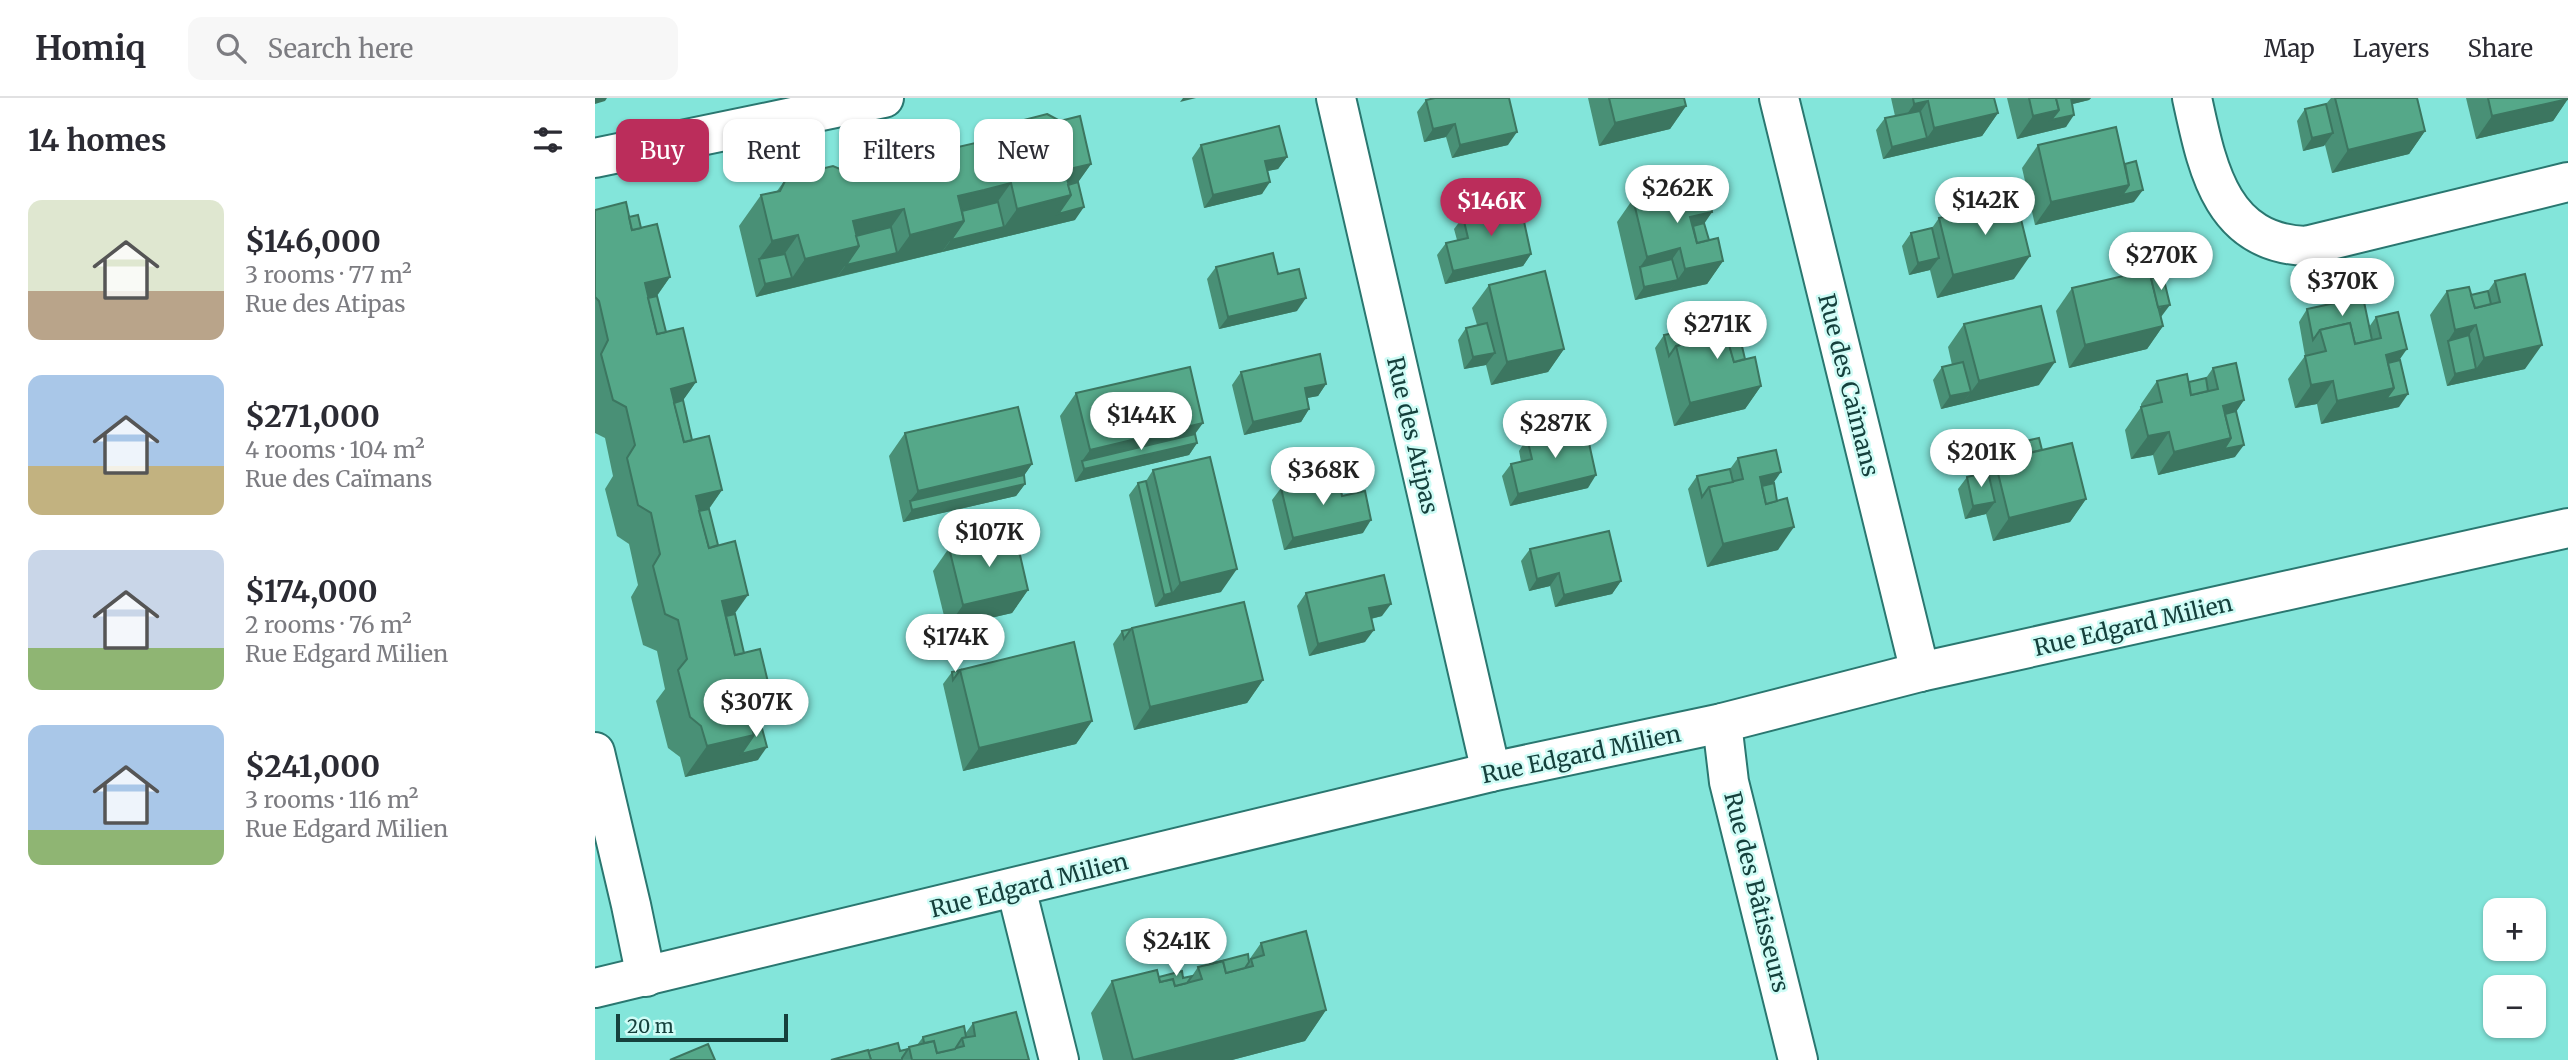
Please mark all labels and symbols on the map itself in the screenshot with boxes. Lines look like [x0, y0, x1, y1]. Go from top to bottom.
pin: $262K [1628, 166, 1726, 225]
pin: $146K [1442, 178, 1540, 238]
pin: $142K [1936, 178, 2034, 237]
pin: $270K [2112, 232, 2210, 292]
pin: $370K [2293, 258, 2391, 318]
street label: Rue des Caïmans [1812, 291, 1886, 479]
pin: $271K [1668, 302, 1766, 361]
street label: Rue des Atipas [1381, 353, 1445, 517]
pin: $144K [1092, 392, 1190, 452]
pin: $287K [1506, 400, 1604, 460]
pin: $201K [1932, 430, 2030, 489]
pin: $368K [1274, 448, 1372, 507]
pin: $107K [940, 510, 1038, 569]
street label: Rue Edgard Milien [2031, 588, 2235, 662]
pin: $174K [906, 614, 1004, 674]
pin: $307K [707, 680, 805, 739]
street label: Rue Edgard Milien [1479, 719, 1683, 789]
street label: Rue des Bâtisseurs [1718, 789, 1796, 995]
street label: Rue Edgard Milien [927, 846, 1131, 924]
pin: $241K [1127, 918, 1225, 978]
scale bar [616, 1011, 787, 1043]

